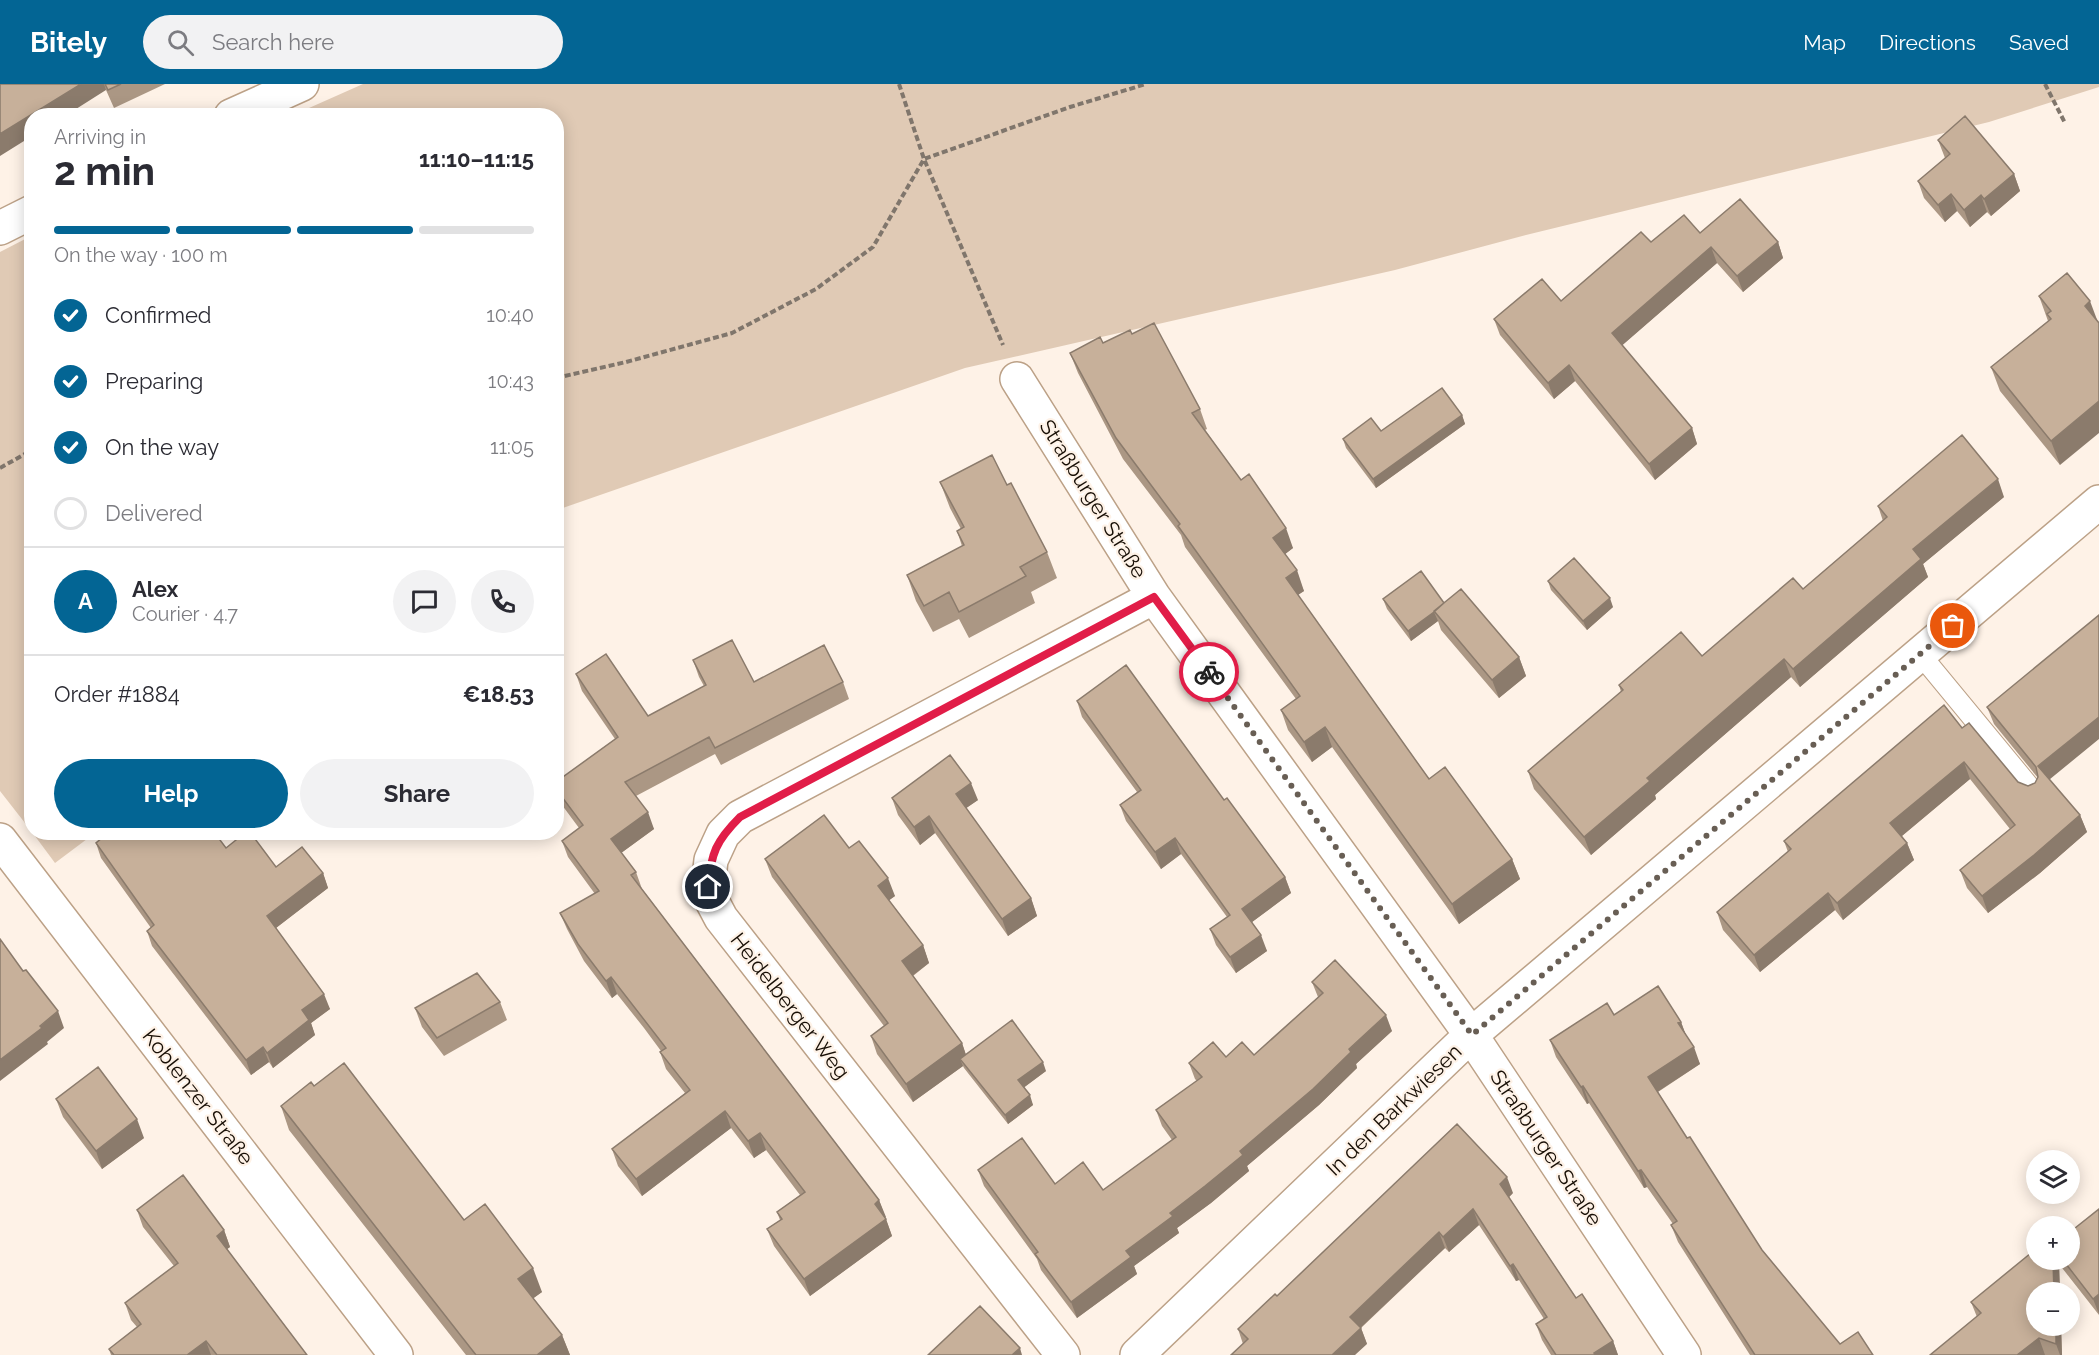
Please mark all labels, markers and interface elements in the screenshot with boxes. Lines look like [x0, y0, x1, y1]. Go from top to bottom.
search box [143, 15, 563, 69]
text: Bitely [30, 26, 107, 59]
icon: search [164, 26, 197, 59]
text: Search here [212, 29, 334, 55]
text: Map [1803, 30, 1846, 55]
text: Directions [1879, 30, 1976, 55]
text: Saved [2009, 30, 2069, 55]
text: Arriving in [54, 125, 146, 149]
text: 11:10–11:15 [419, 146, 534, 172]
text: 2 min [54, 148, 155, 194]
text: On the way · 100 m [54, 243, 228, 267]
icon: check [54, 299, 87, 332]
text: Confirmed [105, 302, 212, 328]
text: 10:40 [486, 303, 534, 327]
icon: check [54, 365, 87, 398]
text: Preparing [105, 368, 203, 394]
text: 10:43 [488, 369, 534, 393]
street label: Straßburger Straße [1035, 415, 1152, 583]
icon: check [54, 431, 87, 464]
text: On the way [105, 434, 219, 460]
text: 11:05 [490, 435, 534, 459]
text: Delivered [105, 500, 203, 526]
button: chat [393, 570, 456, 633]
button: phone [471, 570, 534, 633]
text: Alex [132, 576, 178, 602]
text: A [78, 588, 93, 614]
pin [1927, 600, 1978, 651]
text: Courier · 4.7 [132, 602, 238, 626]
icon: bag [1936, 609, 1969, 642]
courier [1179, 642, 1239, 702]
icon: bike [1193, 656, 1226, 689]
text: Order #1884 [54, 681, 180, 707]
text: €18.53 [463, 681, 534, 707]
button: Help [54, 759, 288, 828]
button: Share [300, 759, 534, 828]
pin [682, 861, 733, 912]
icon: home [691, 870, 724, 903]
street label: Heidelberger Weg [726, 928, 855, 1084]
street label: Koblenzer Straße [138, 1024, 259, 1170]
street label: In den Barkwiesen [1321, 1039, 1467, 1181]
street label: Straßburger Straße [1485, 1065, 1608, 1230]
map controls [2026, 1150, 2080, 1336]
button: layers [2026, 1150, 2080, 1204]
button: + [2026, 1216, 2080, 1270]
button: − [2026, 1282, 2080, 1336]

